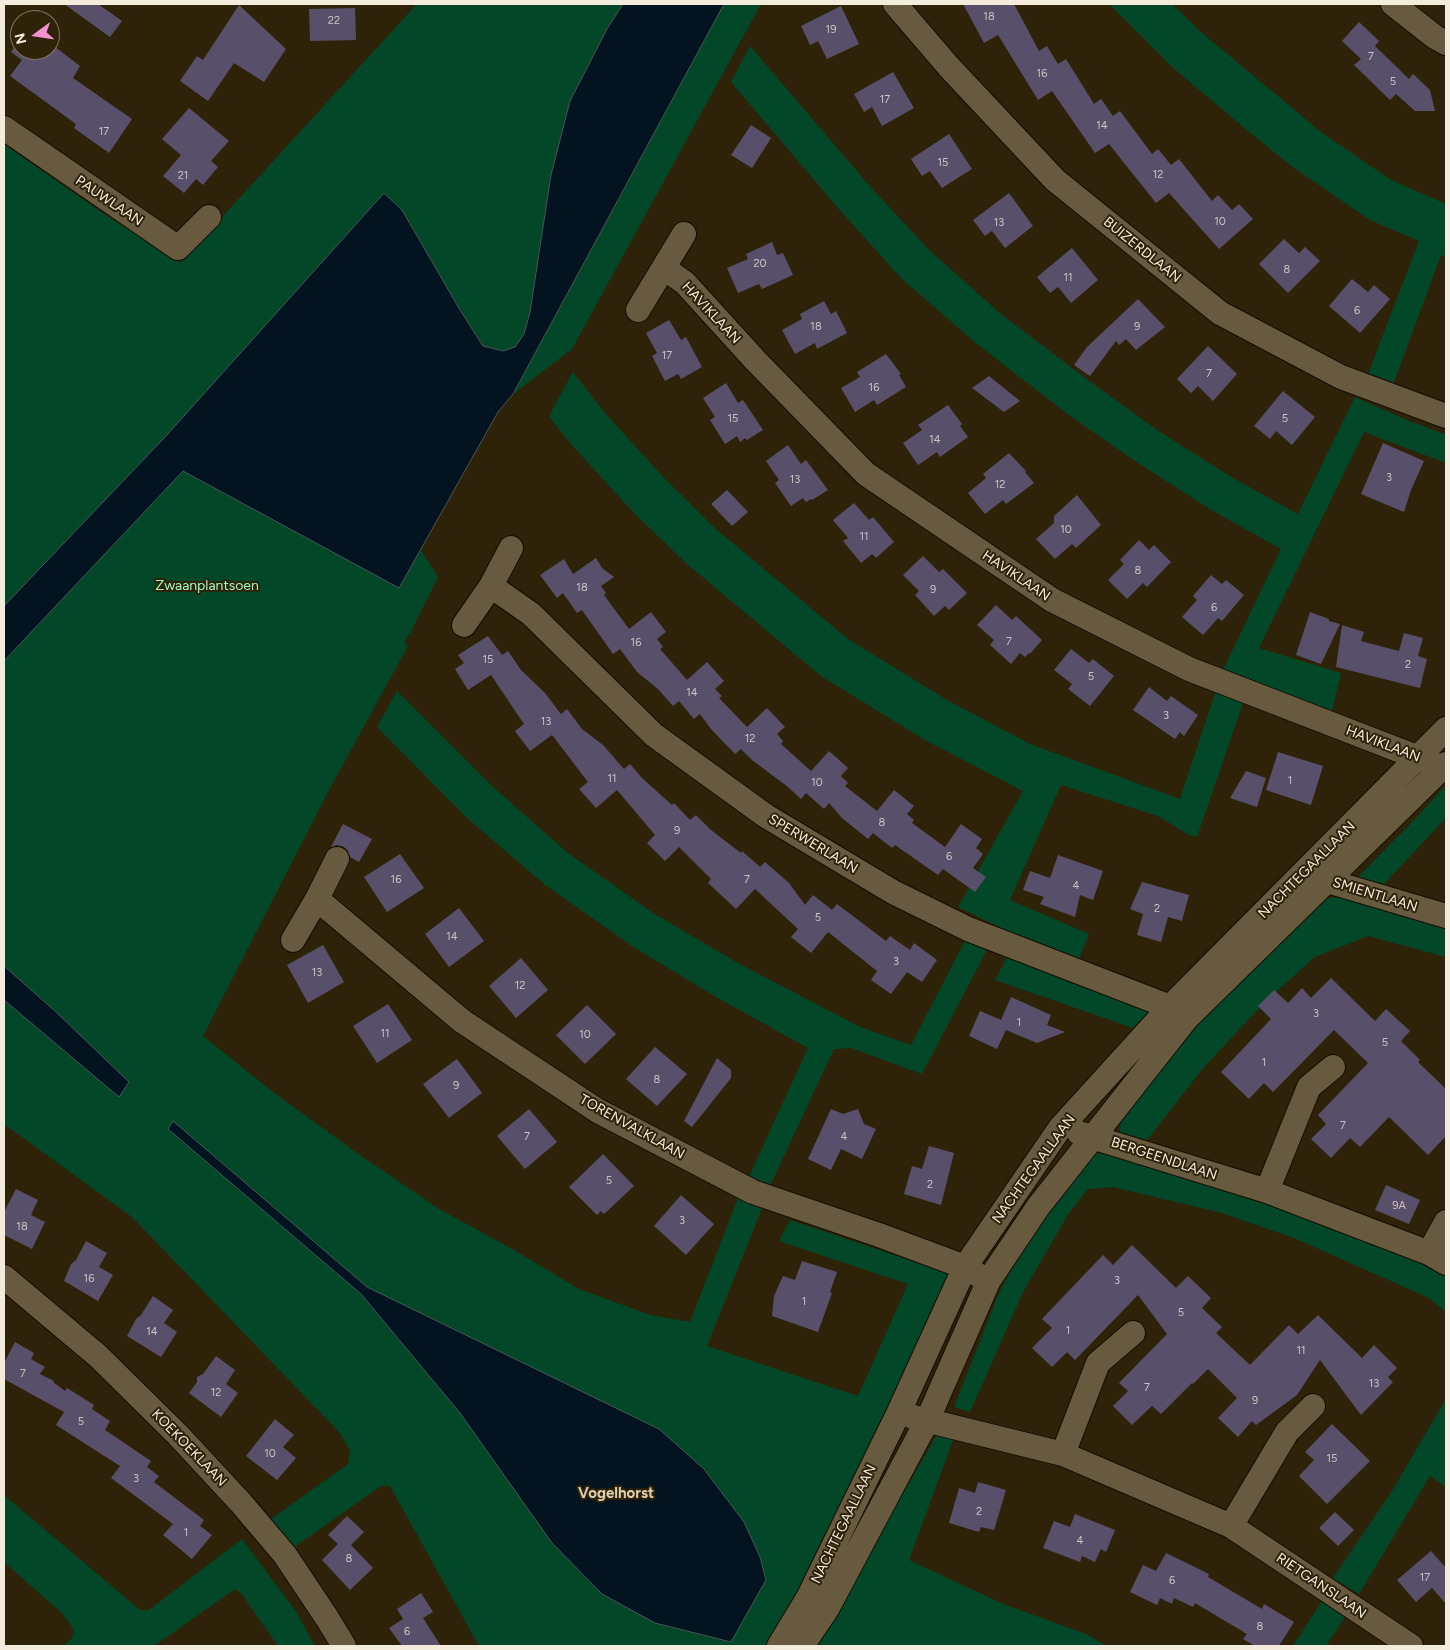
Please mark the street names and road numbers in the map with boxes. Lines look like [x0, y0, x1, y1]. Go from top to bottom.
street label: PAUWLAAN [72, 172, 146, 230]
street label: BUIZERDLAAN [1100, 214, 1184, 286]
street label: HAVIKLAAN [678, 279, 744, 347]
street label: HAVIKLAAN [979, 547, 1053, 605]
street label: HAVIKLAAN [1343, 722, 1423, 766]
street label: SPERWERLAAN [765, 811, 861, 877]
street label: NACHTEGAALLAAN [1255, 818, 1359, 922]
street label: SMIENTLAAN [1330, 874, 1420, 916]
street label: TORENVALKLAAN [576, 1091, 688, 1163]
street label: NACHTEGAALLAAN [989, 1111, 1079, 1227]
street label: BERGEENDLAAN [1109, 1134, 1219, 1184]
street label: KOEKOEKLAAN [148, 1406, 230, 1490]
street label: NACHTEGAALLAAN [808, 1462, 880, 1586]
street label: RIETGANSLAAN [1273, 1550, 1369, 1622]

